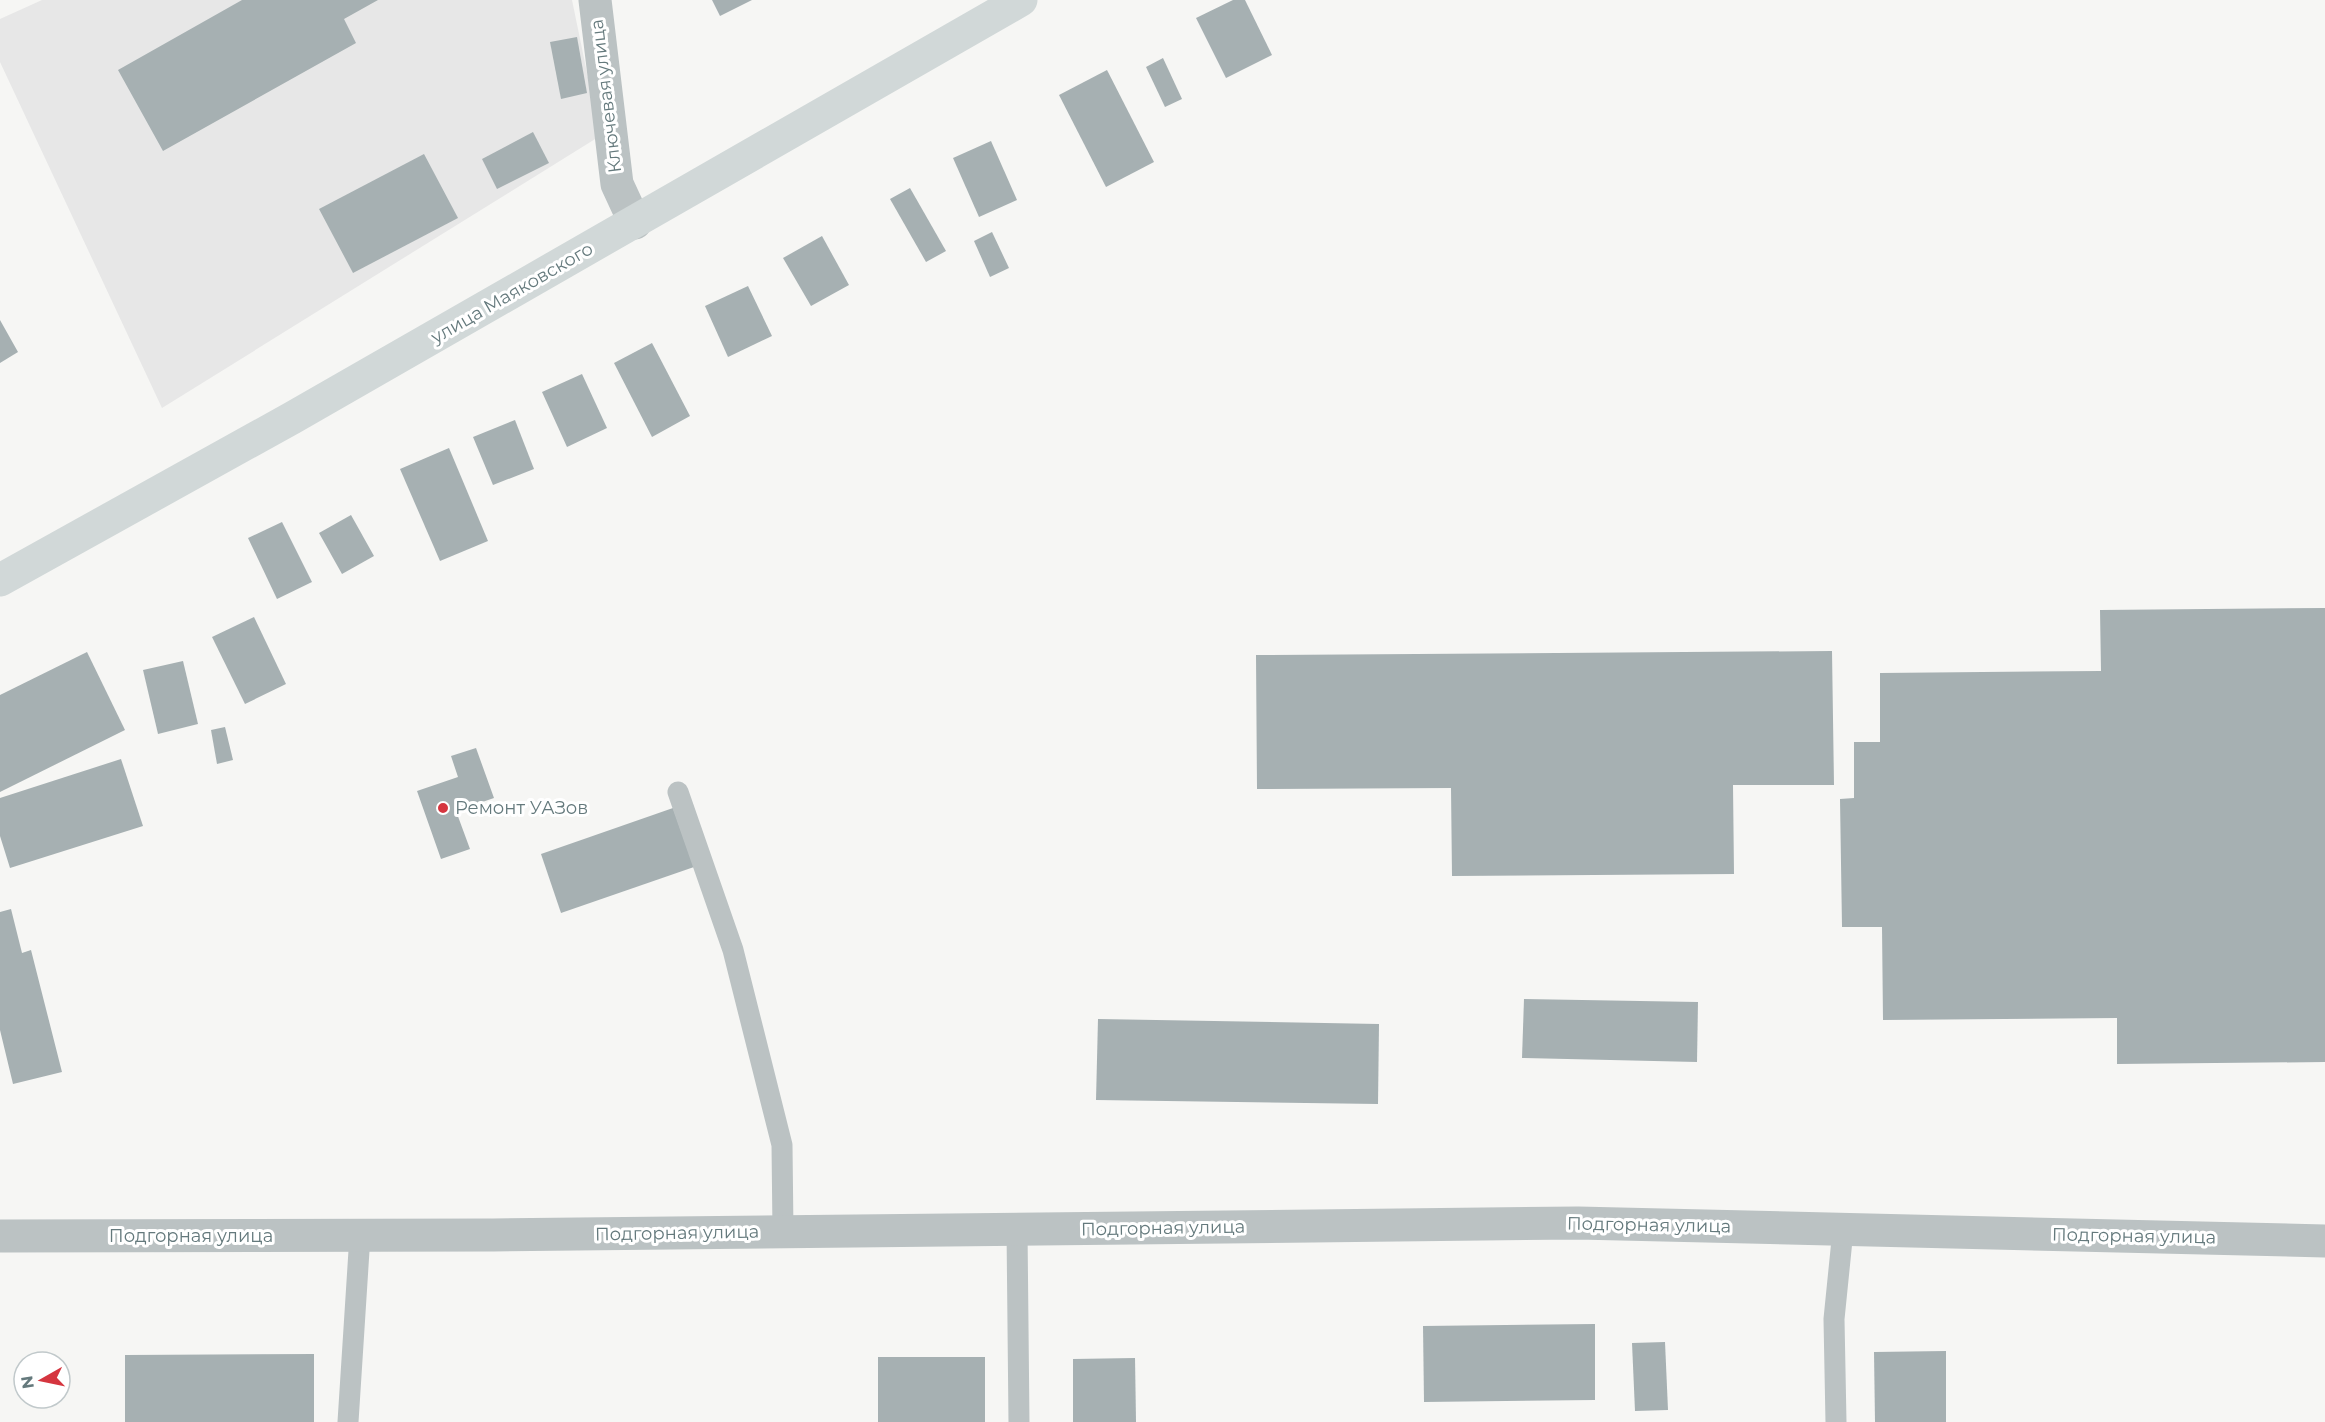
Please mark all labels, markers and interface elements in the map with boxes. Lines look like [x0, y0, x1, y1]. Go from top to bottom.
street label: Ключевая улица [586, 18, 626, 174]
street label: улица Маяковского [426, 238, 597, 349]
place label: Ремонт УАЗов [455, 797, 588, 819]
marker: Ремонт УАЗов [436, 801, 450, 815]
street label: Подгорная улица [1567, 1213, 1731, 1237]
street label: Подгорная улица [1081, 1216, 1245, 1240]
street label: Подгорная улица [595, 1221, 759, 1245]
street label: Подгорная улица [2052, 1224, 2216, 1248]
street label: Подгорная улица [109, 1225, 273, 1247]
north arrow [12, 1350, 72, 1410]
text: N [17, 1374, 38, 1390]

